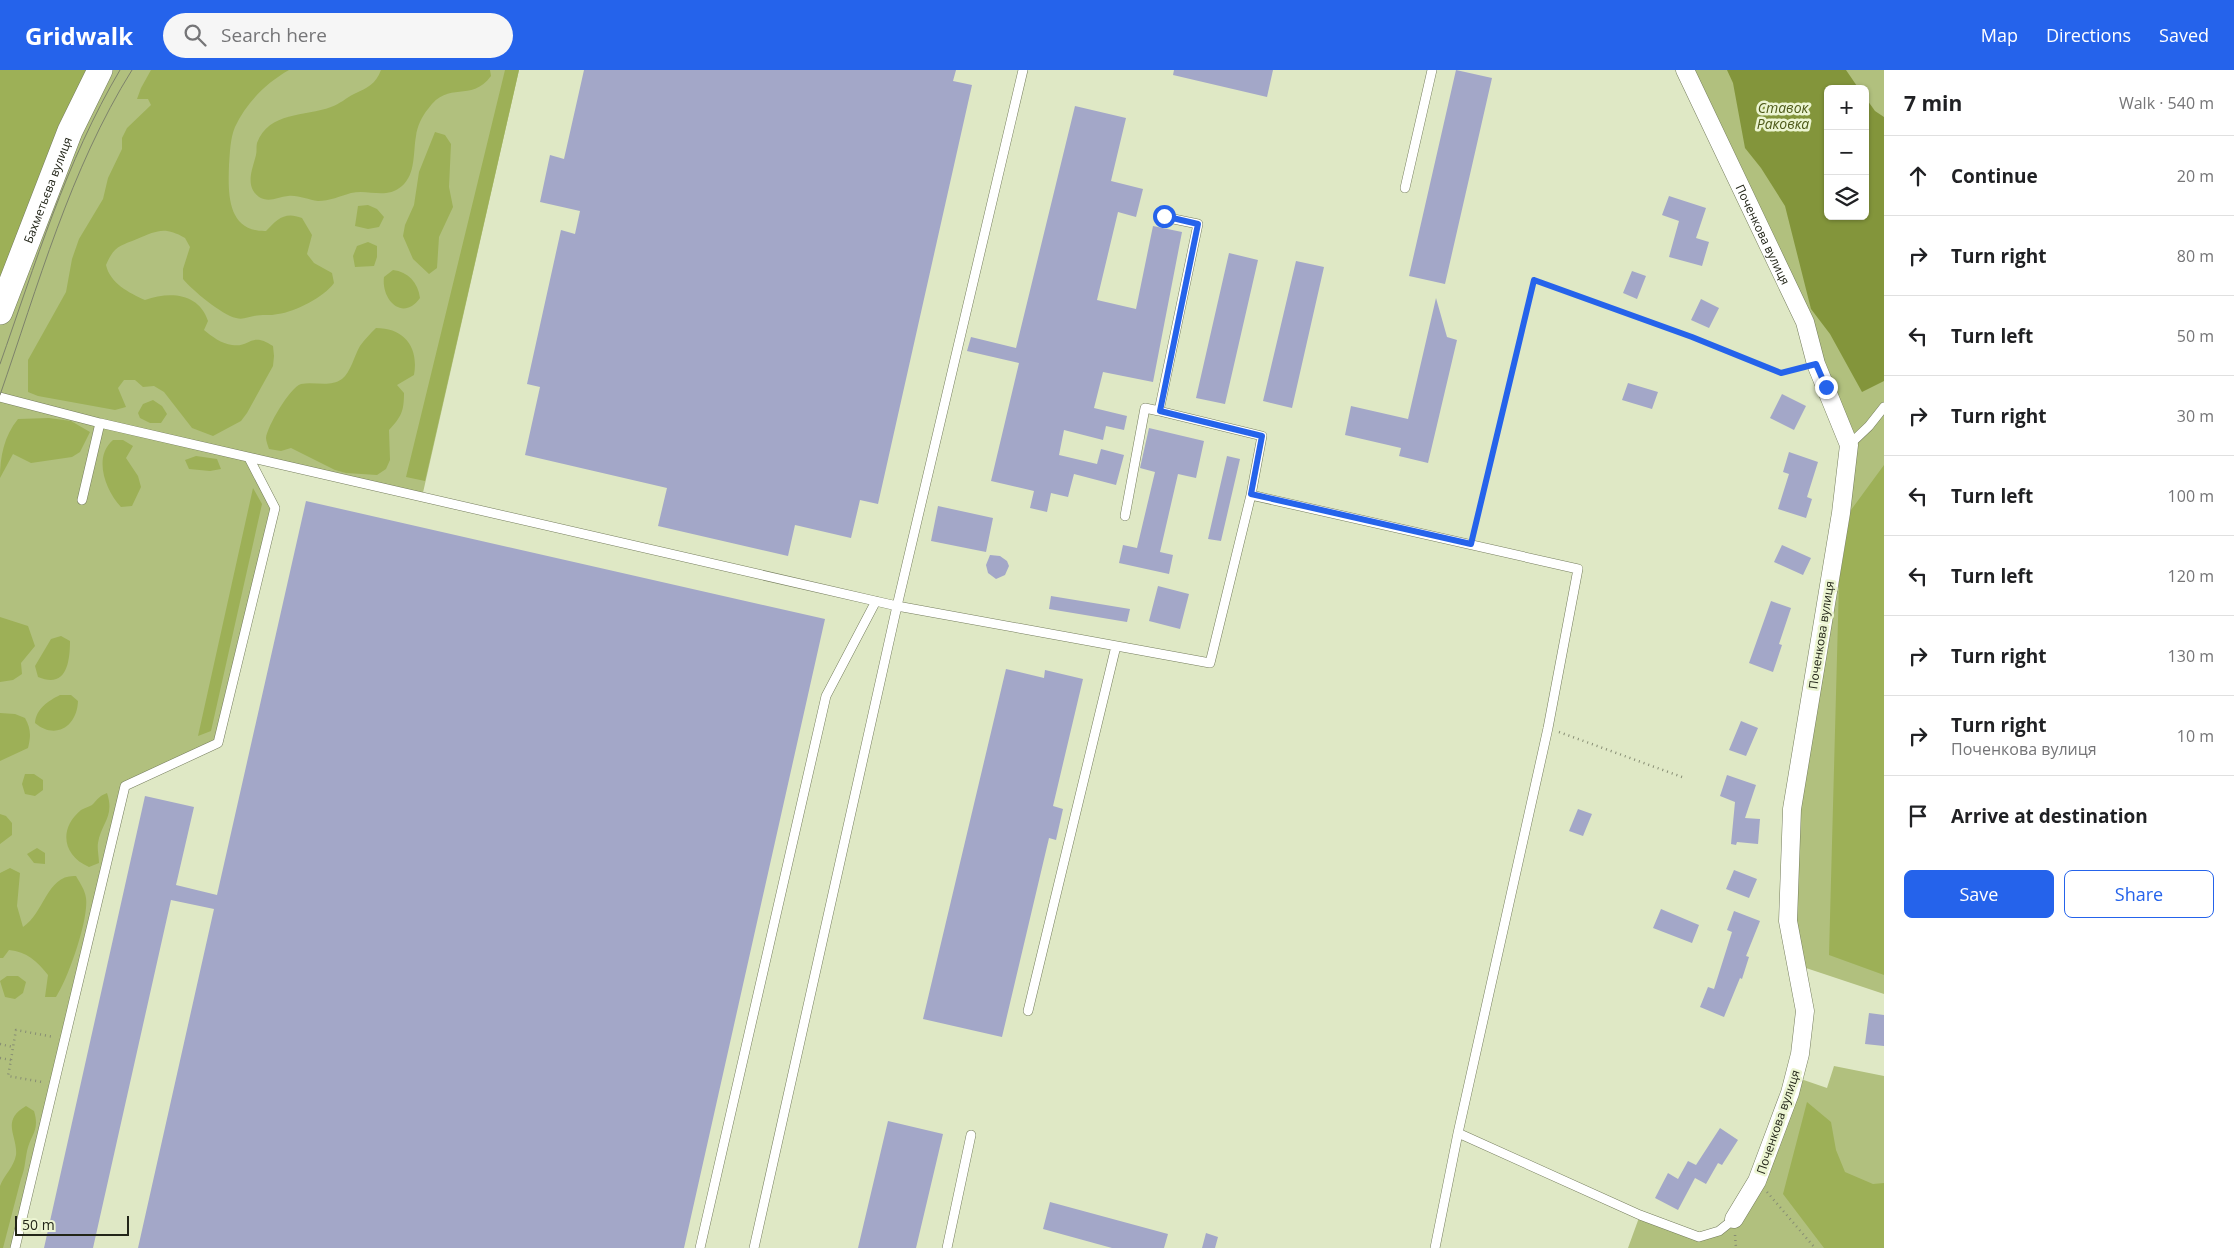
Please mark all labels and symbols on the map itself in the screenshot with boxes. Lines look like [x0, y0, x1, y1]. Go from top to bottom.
water label: Ставок Раковка [1757, 98, 1810, 133]
street label: Бахметьєва вулиця [19, 134, 76, 245]
street label: Поченкова вулиця [1732, 181, 1794, 287]
route start [1153, 205, 1176, 228]
route end [1815, 376, 1838, 399]
street label: Поченкова вулиця [1804, 580, 1838, 690]
street label: Поченкова вулиця [1752, 1068, 1804, 1176]
scale bar [15, 1213, 129, 1236]

